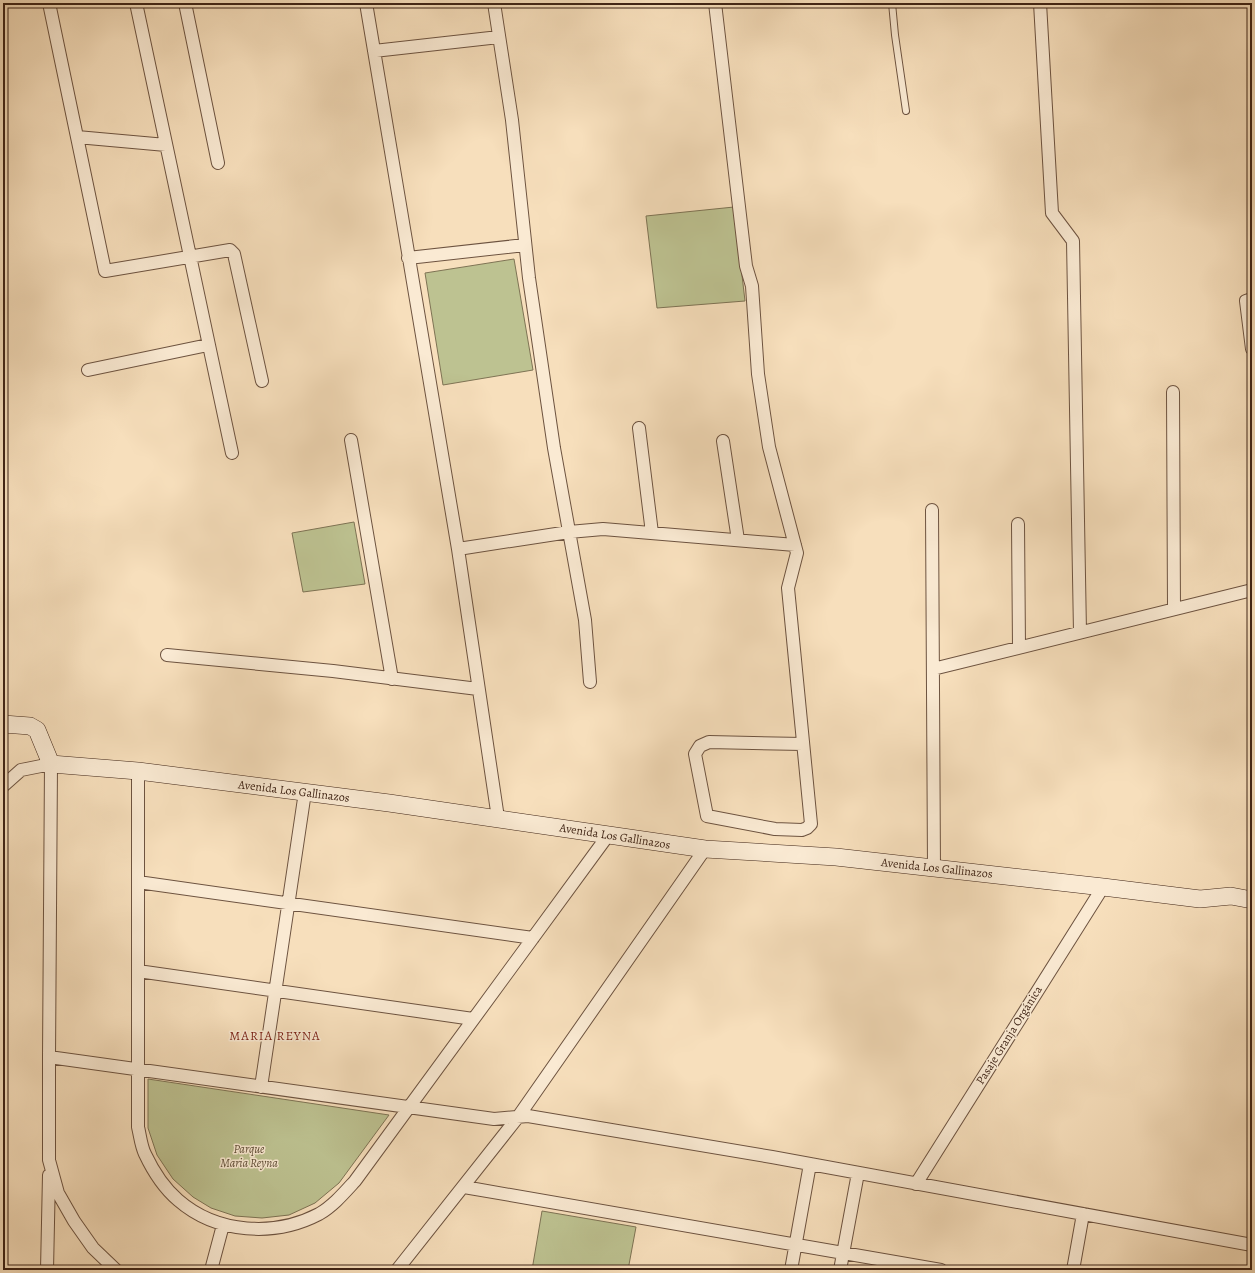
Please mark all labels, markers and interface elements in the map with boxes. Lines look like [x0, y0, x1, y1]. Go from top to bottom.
street label: Avenida Los Gallinazos [236, 776, 351, 806]
street label: Avenida Los Gallinazos [557, 819, 672, 853]
street label: Avenida Los Gallinazos [879, 854, 994, 882]
street label: Pasaje Granja Orgánica [972, 982, 1046, 1087]
district label: MARIA REYNA [229, 1027, 321, 1044]
park label: Parque Maria Reyna [220, 1141, 278, 1171]

